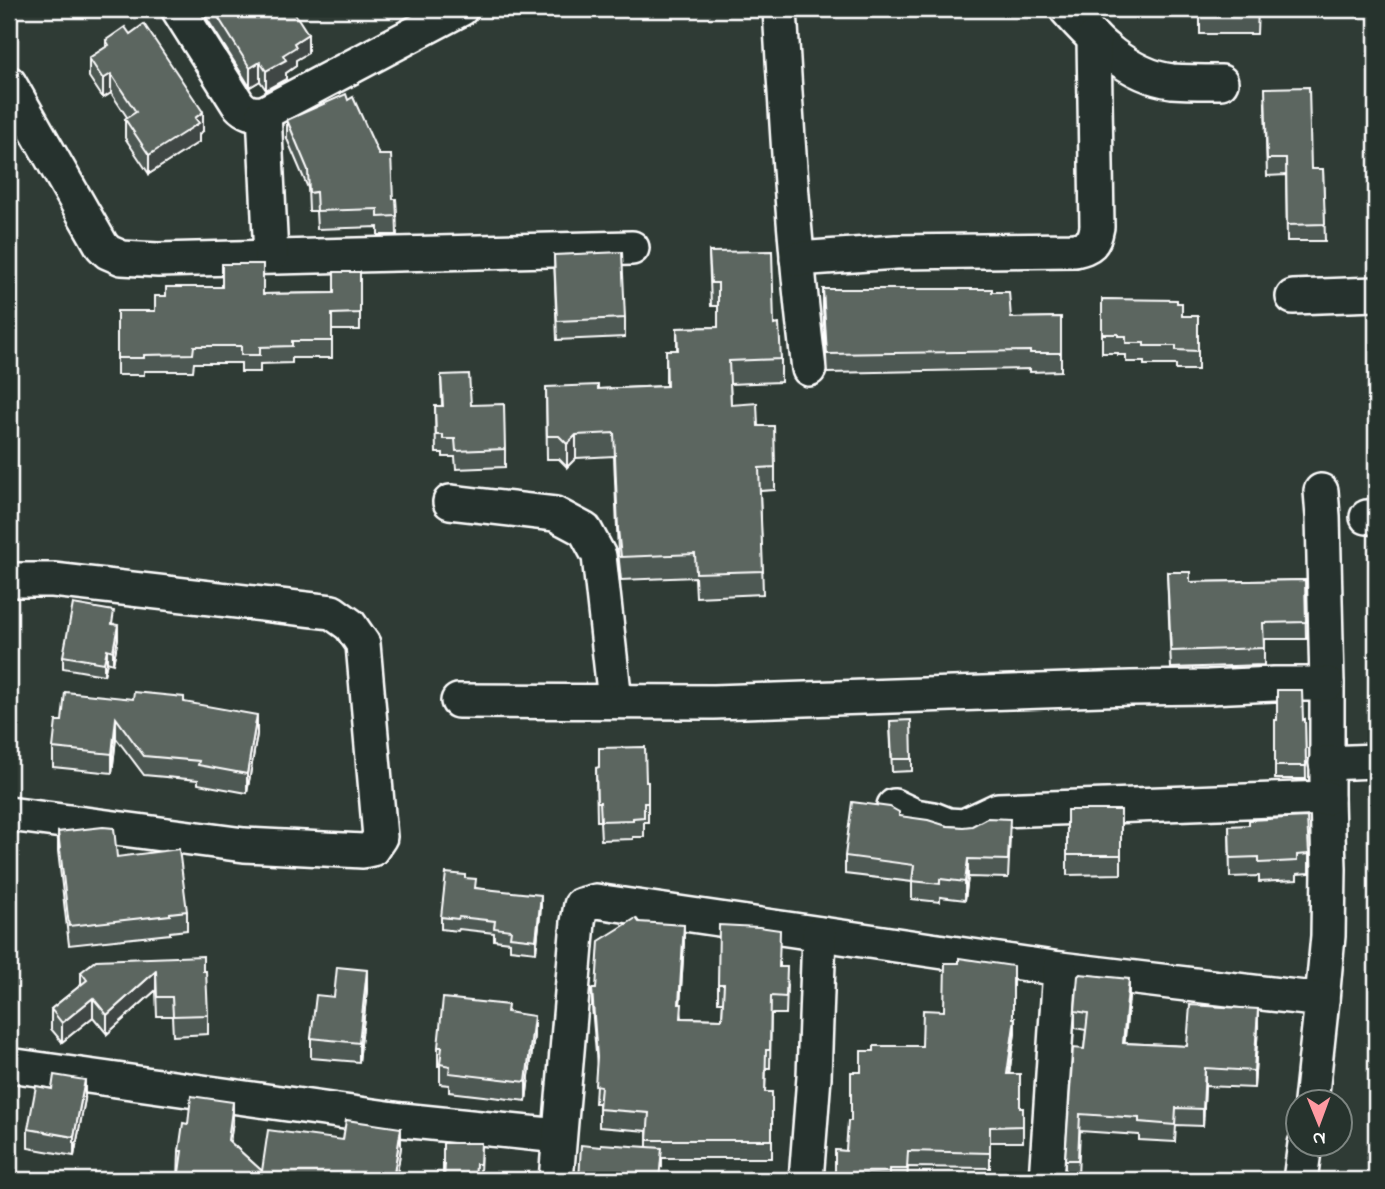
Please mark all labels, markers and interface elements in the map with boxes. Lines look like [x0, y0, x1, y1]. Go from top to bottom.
north arrow [1284, 1088, 1354, 1158]
text: N [1312, 1124, 1326, 1151]

